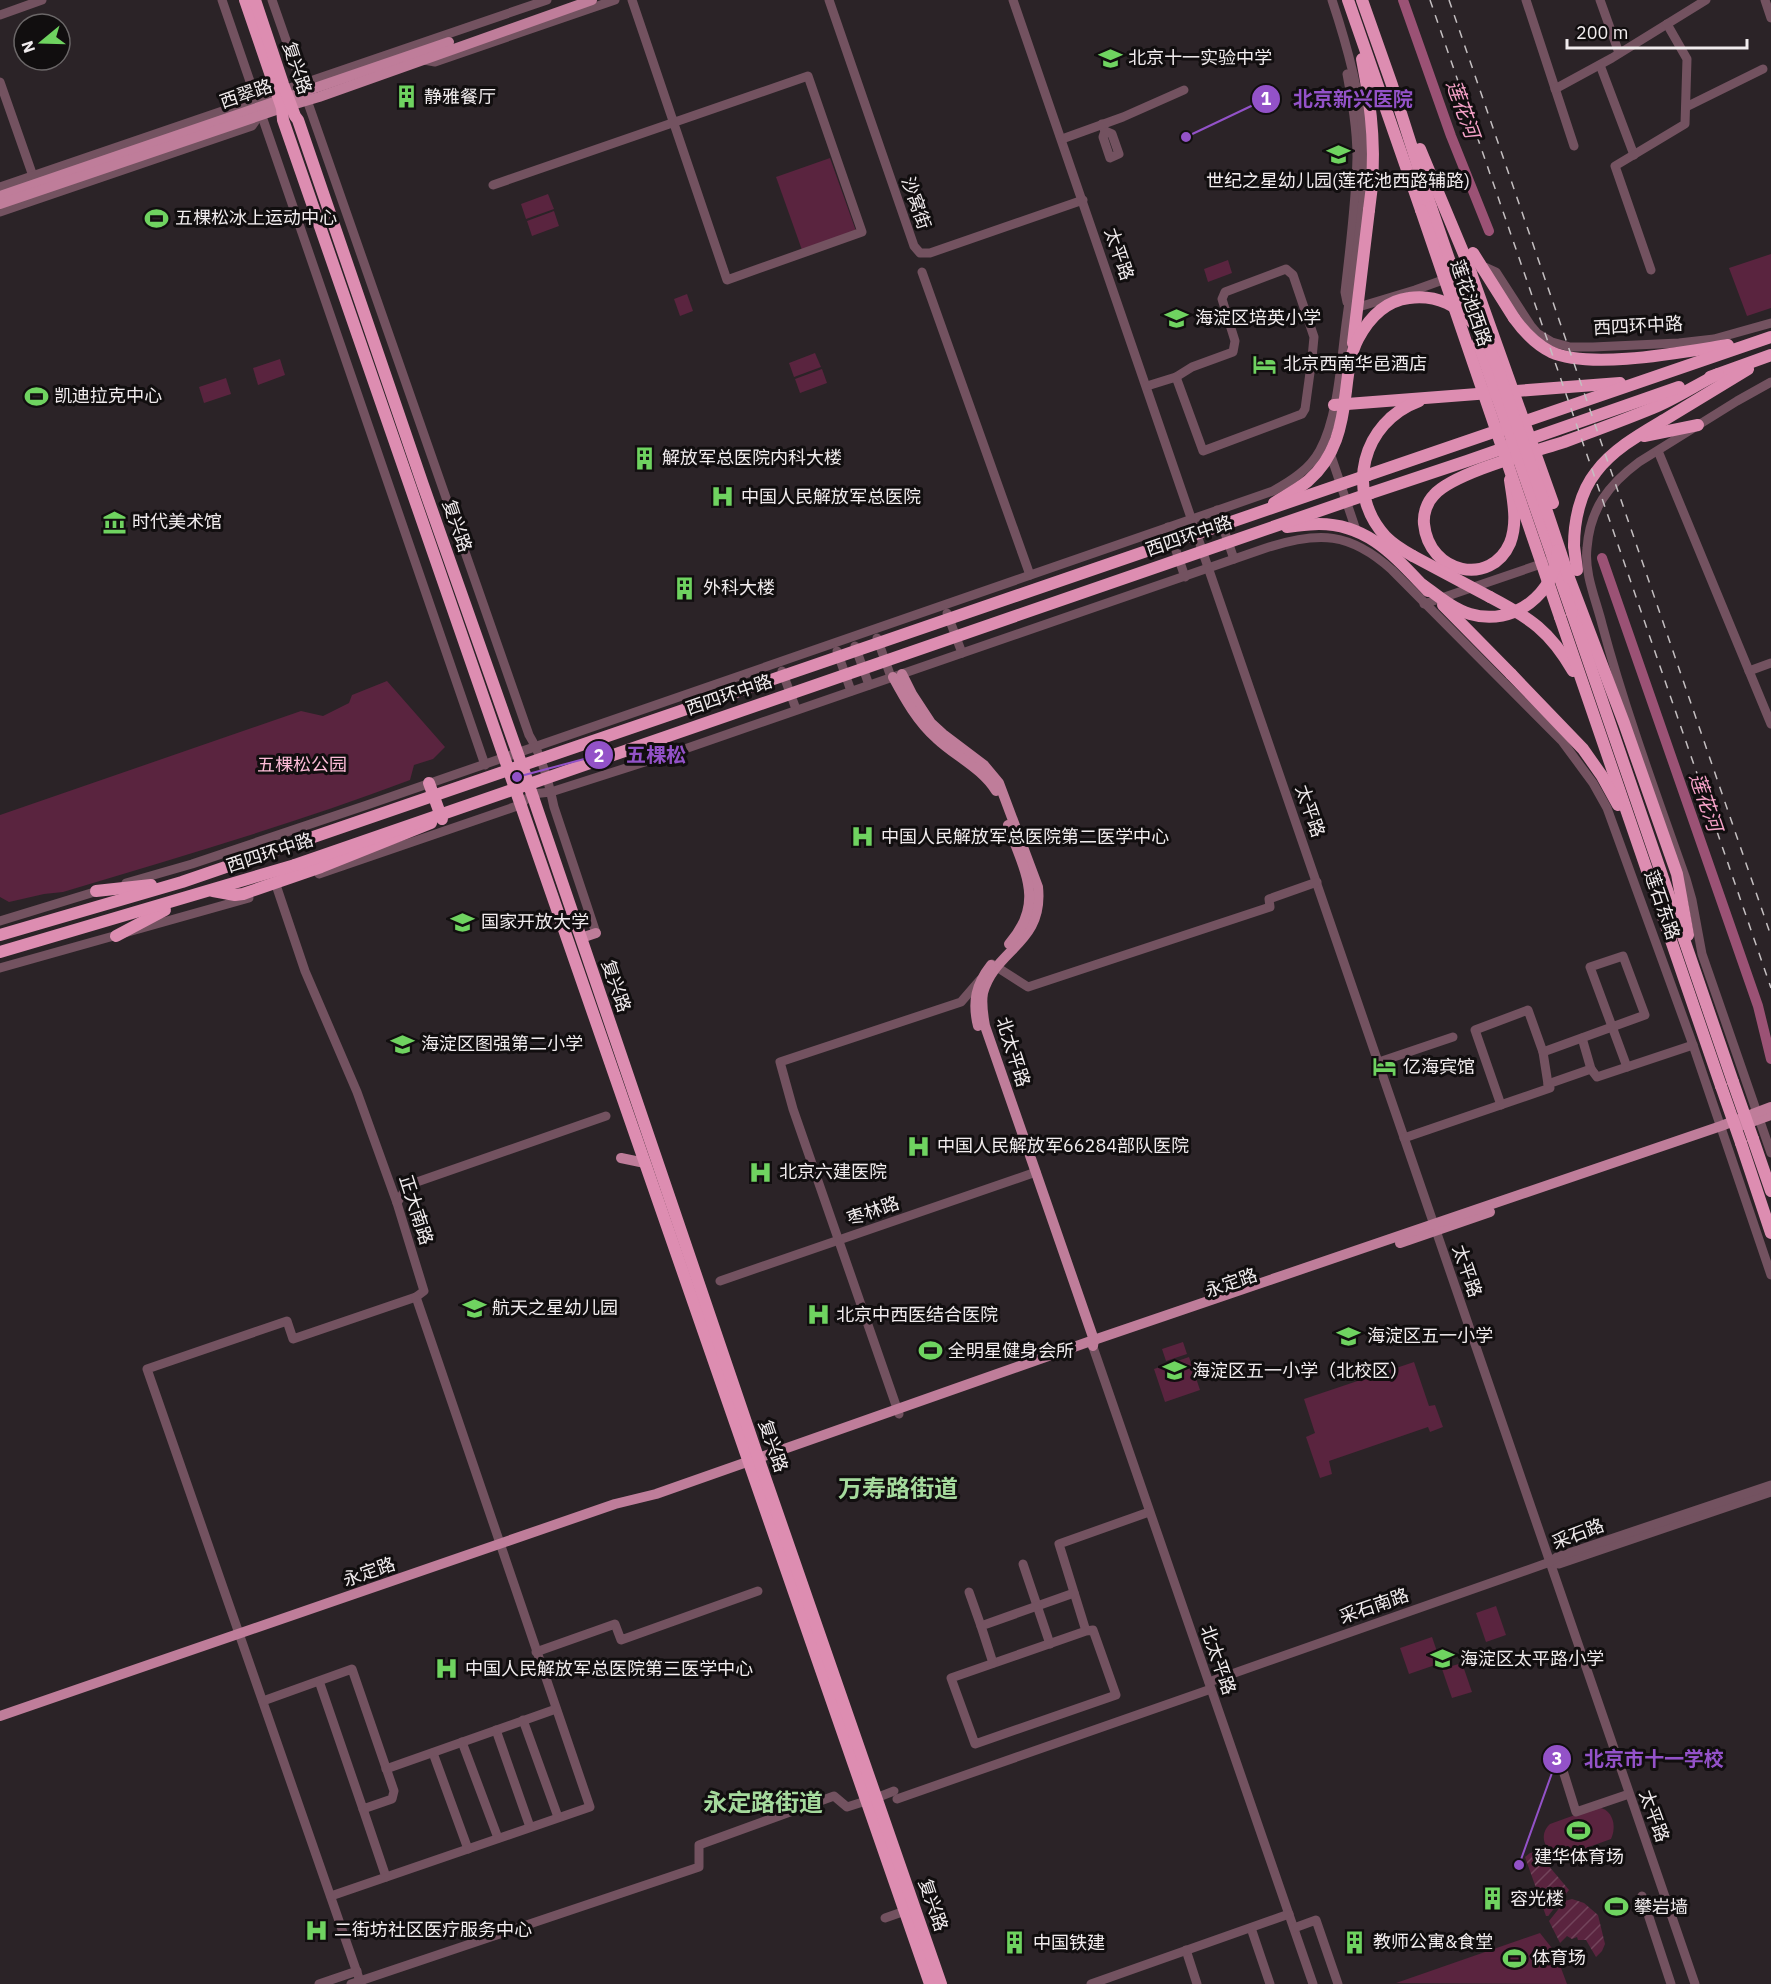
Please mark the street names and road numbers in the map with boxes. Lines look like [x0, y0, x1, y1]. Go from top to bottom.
street label: 复兴路 [278, 39, 317, 97]
street label: 西翠路 [217, 74, 275, 113]
street label: 沙窝街 [897, 174, 936, 232]
street label: 太平路 [1100, 225, 1139, 283]
street label: 莲花池西路 [1446, 257, 1497, 349]
street label: 西四环中路 [1592, 312, 1684, 339]
street label: 复兴路 [438, 497, 477, 555]
street label: 西四环中路 [1143, 510, 1235, 561]
street label: 西四环中路 [683, 669, 775, 720]
street label: 太平路 [1291, 782, 1330, 840]
street label: 西四环中路 [223, 828, 316, 877]
street label: 莲石东路 [1640, 867, 1685, 943]
street label: 复兴路 [597, 957, 636, 1015]
street label: 北太平路 [991, 1014, 1036, 1090]
street label: 正大南路 [394, 1172, 439, 1248]
street label: 枣林路 [844, 1191, 902, 1230]
street label: 太平路 [1448, 1242, 1487, 1300]
street label: 永定路 [1202, 1263, 1260, 1302]
street label: 复兴路 [754, 1417, 793, 1475]
street label: 采石路 [1548, 1513, 1607, 1554]
street label: 永定路 [340, 1552, 398, 1591]
street label: 采石南路 [1336, 1583, 1412, 1628]
street label: 北太平路 [1196, 1622, 1241, 1698]
street label: 太平路 [1634, 1787, 1675, 1845]
street label: 复兴路 [914, 1876, 953, 1934]

